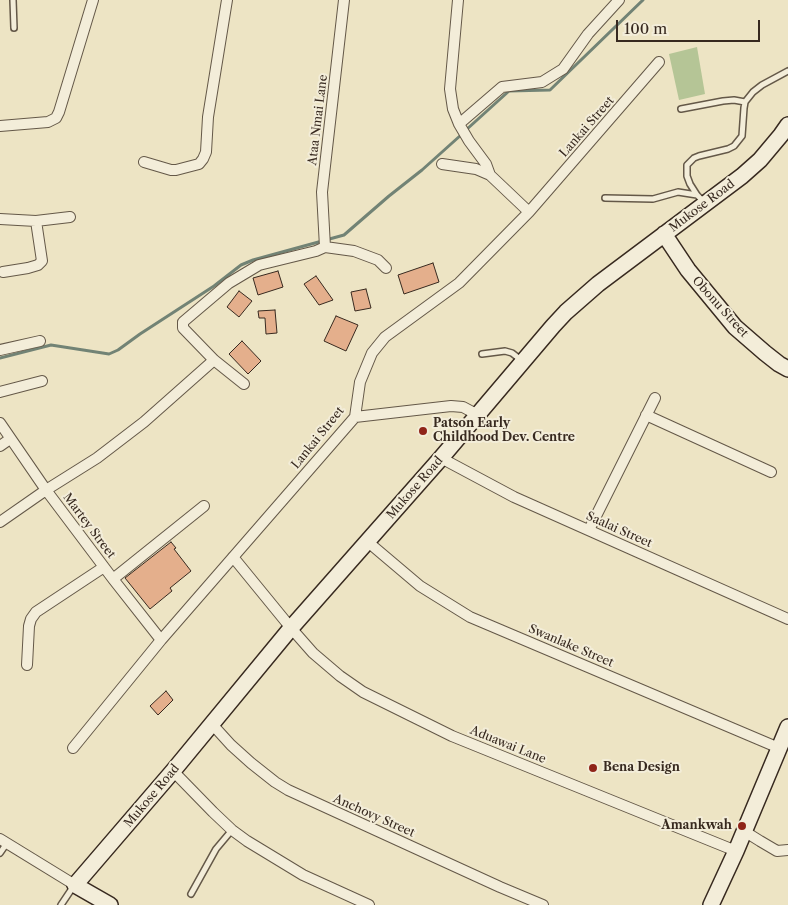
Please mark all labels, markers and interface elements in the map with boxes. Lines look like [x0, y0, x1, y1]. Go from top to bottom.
scale bar [618, 10, 762, 42]
text: 100 m [624, 19, 667, 38]
street label: Ataa Nmai Lane [305, 74, 331, 166]
street label: Lankai Street [557, 94, 617, 160]
street label: Mukose Road [667, 177, 737, 235]
street label: Obonu Street [689, 274, 751, 340]
street label: Lankai Street [289, 404, 347, 472]
place label: Patson Early Childhood Dev. Centre [433, 417, 575, 445]
marker: Patson Early Childhood Dev. Centre [417, 425, 429, 437]
street label: Mukose Road [384, 454, 446, 522]
street label: Martey Street [60, 491, 118, 561]
street label: Saalai Street [584, 509, 654, 551]
street label: Swanlake Street [526, 622, 616, 670]
street label: Aduawai Lane [468, 723, 548, 767]
place label: Bena Design [603, 761, 680, 775]
street label: Mukose Road [121, 762, 183, 830]
marker: Bena Design [587, 762, 599, 774]
street label: Anchovy Street [331, 792, 417, 840]
place label: Amankwah [661, 819, 732, 833]
marker: Amankwah [736, 820, 748, 832]

